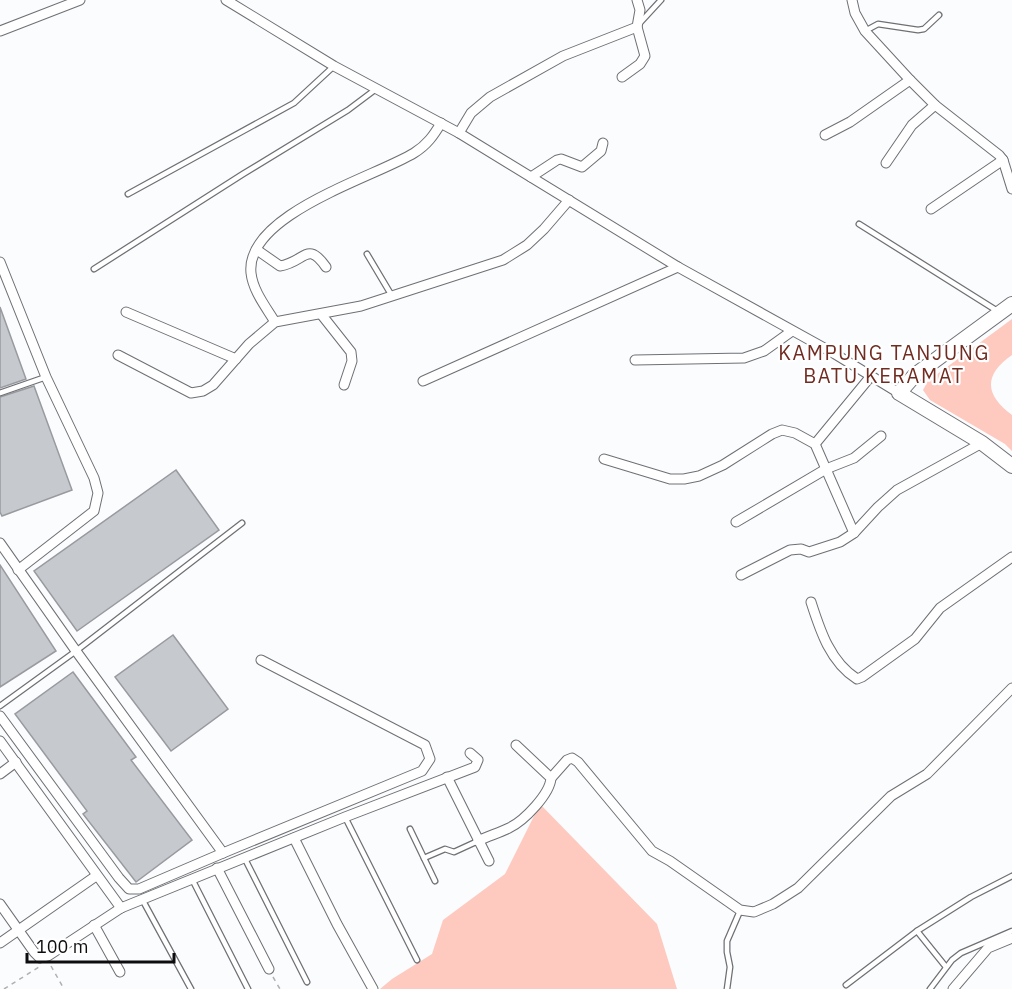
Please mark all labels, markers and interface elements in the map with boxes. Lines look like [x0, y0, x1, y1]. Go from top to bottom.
district label: KAMPUNG TANJUNG BATU KERAMAT [778, 339, 990, 389]
scale bar [27, 926, 174, 964]
text: 100 m [36, 935, 88, 958]

